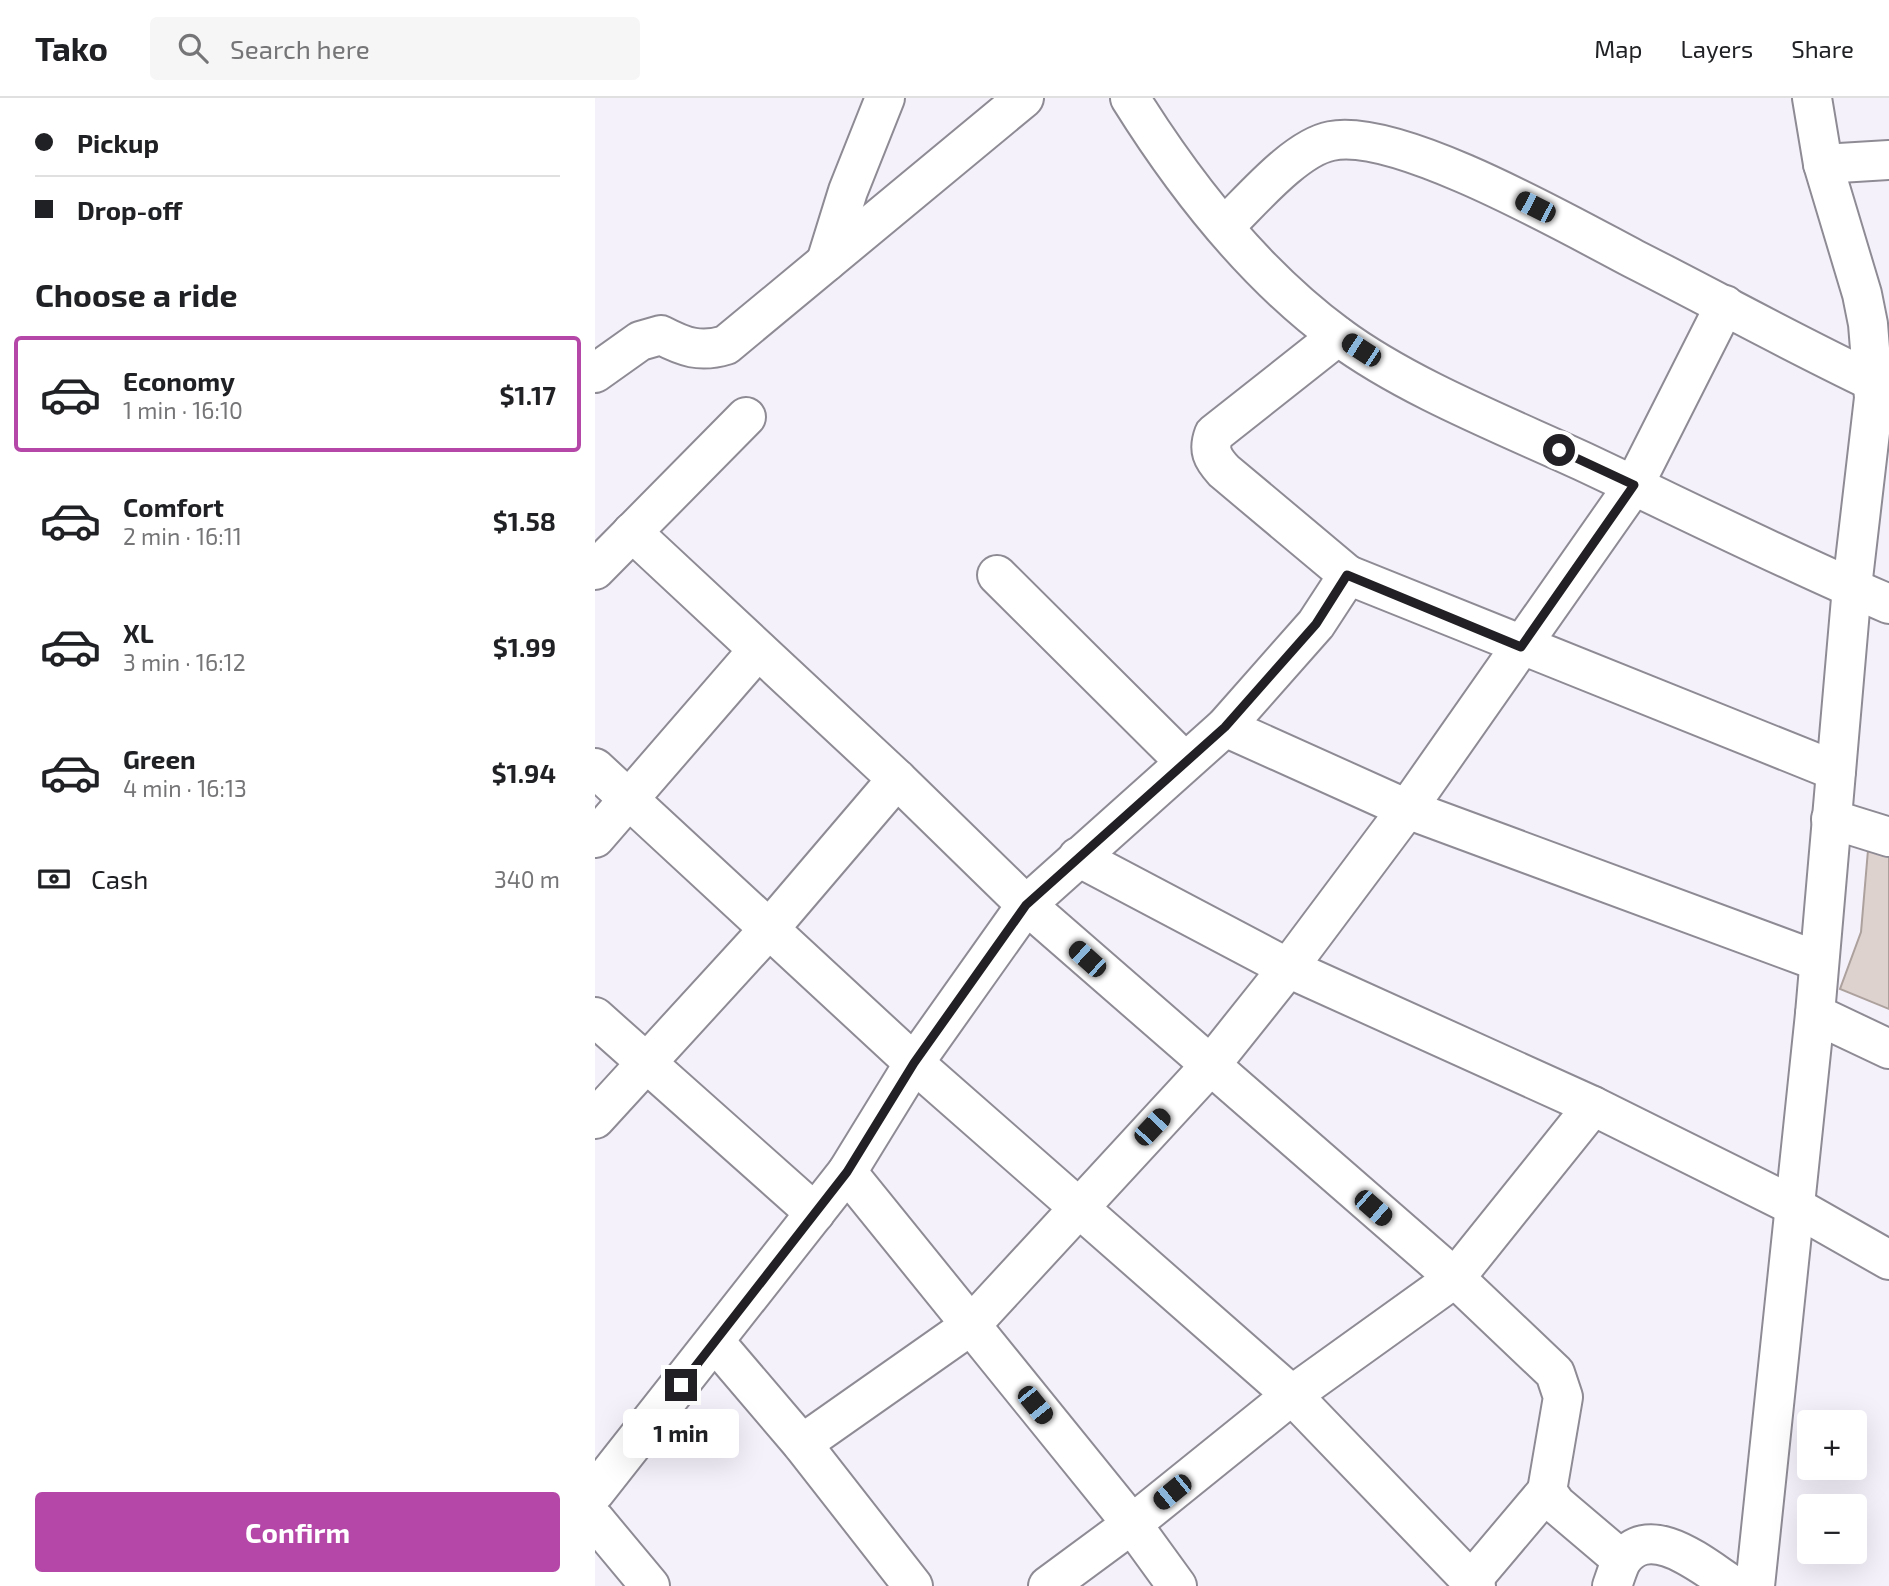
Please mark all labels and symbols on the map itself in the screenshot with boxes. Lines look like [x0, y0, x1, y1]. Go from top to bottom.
car [1512, 188, 1559, 226]
car [1338, 330, 1385, 370]
route start [1543, 434, 1575, 466]
car [1065, 937, 1110, 981]
car [1130, 1104, 1175, 1150]
car [1351, 1186, 1396, 1230]
route end [665, 1369, 697, 1401]
car [1014, 1382, 1057, 1428]
callout: 1 min [623, 1410, 739, 1458]
car [1150, 1471, 1195, 1513]

